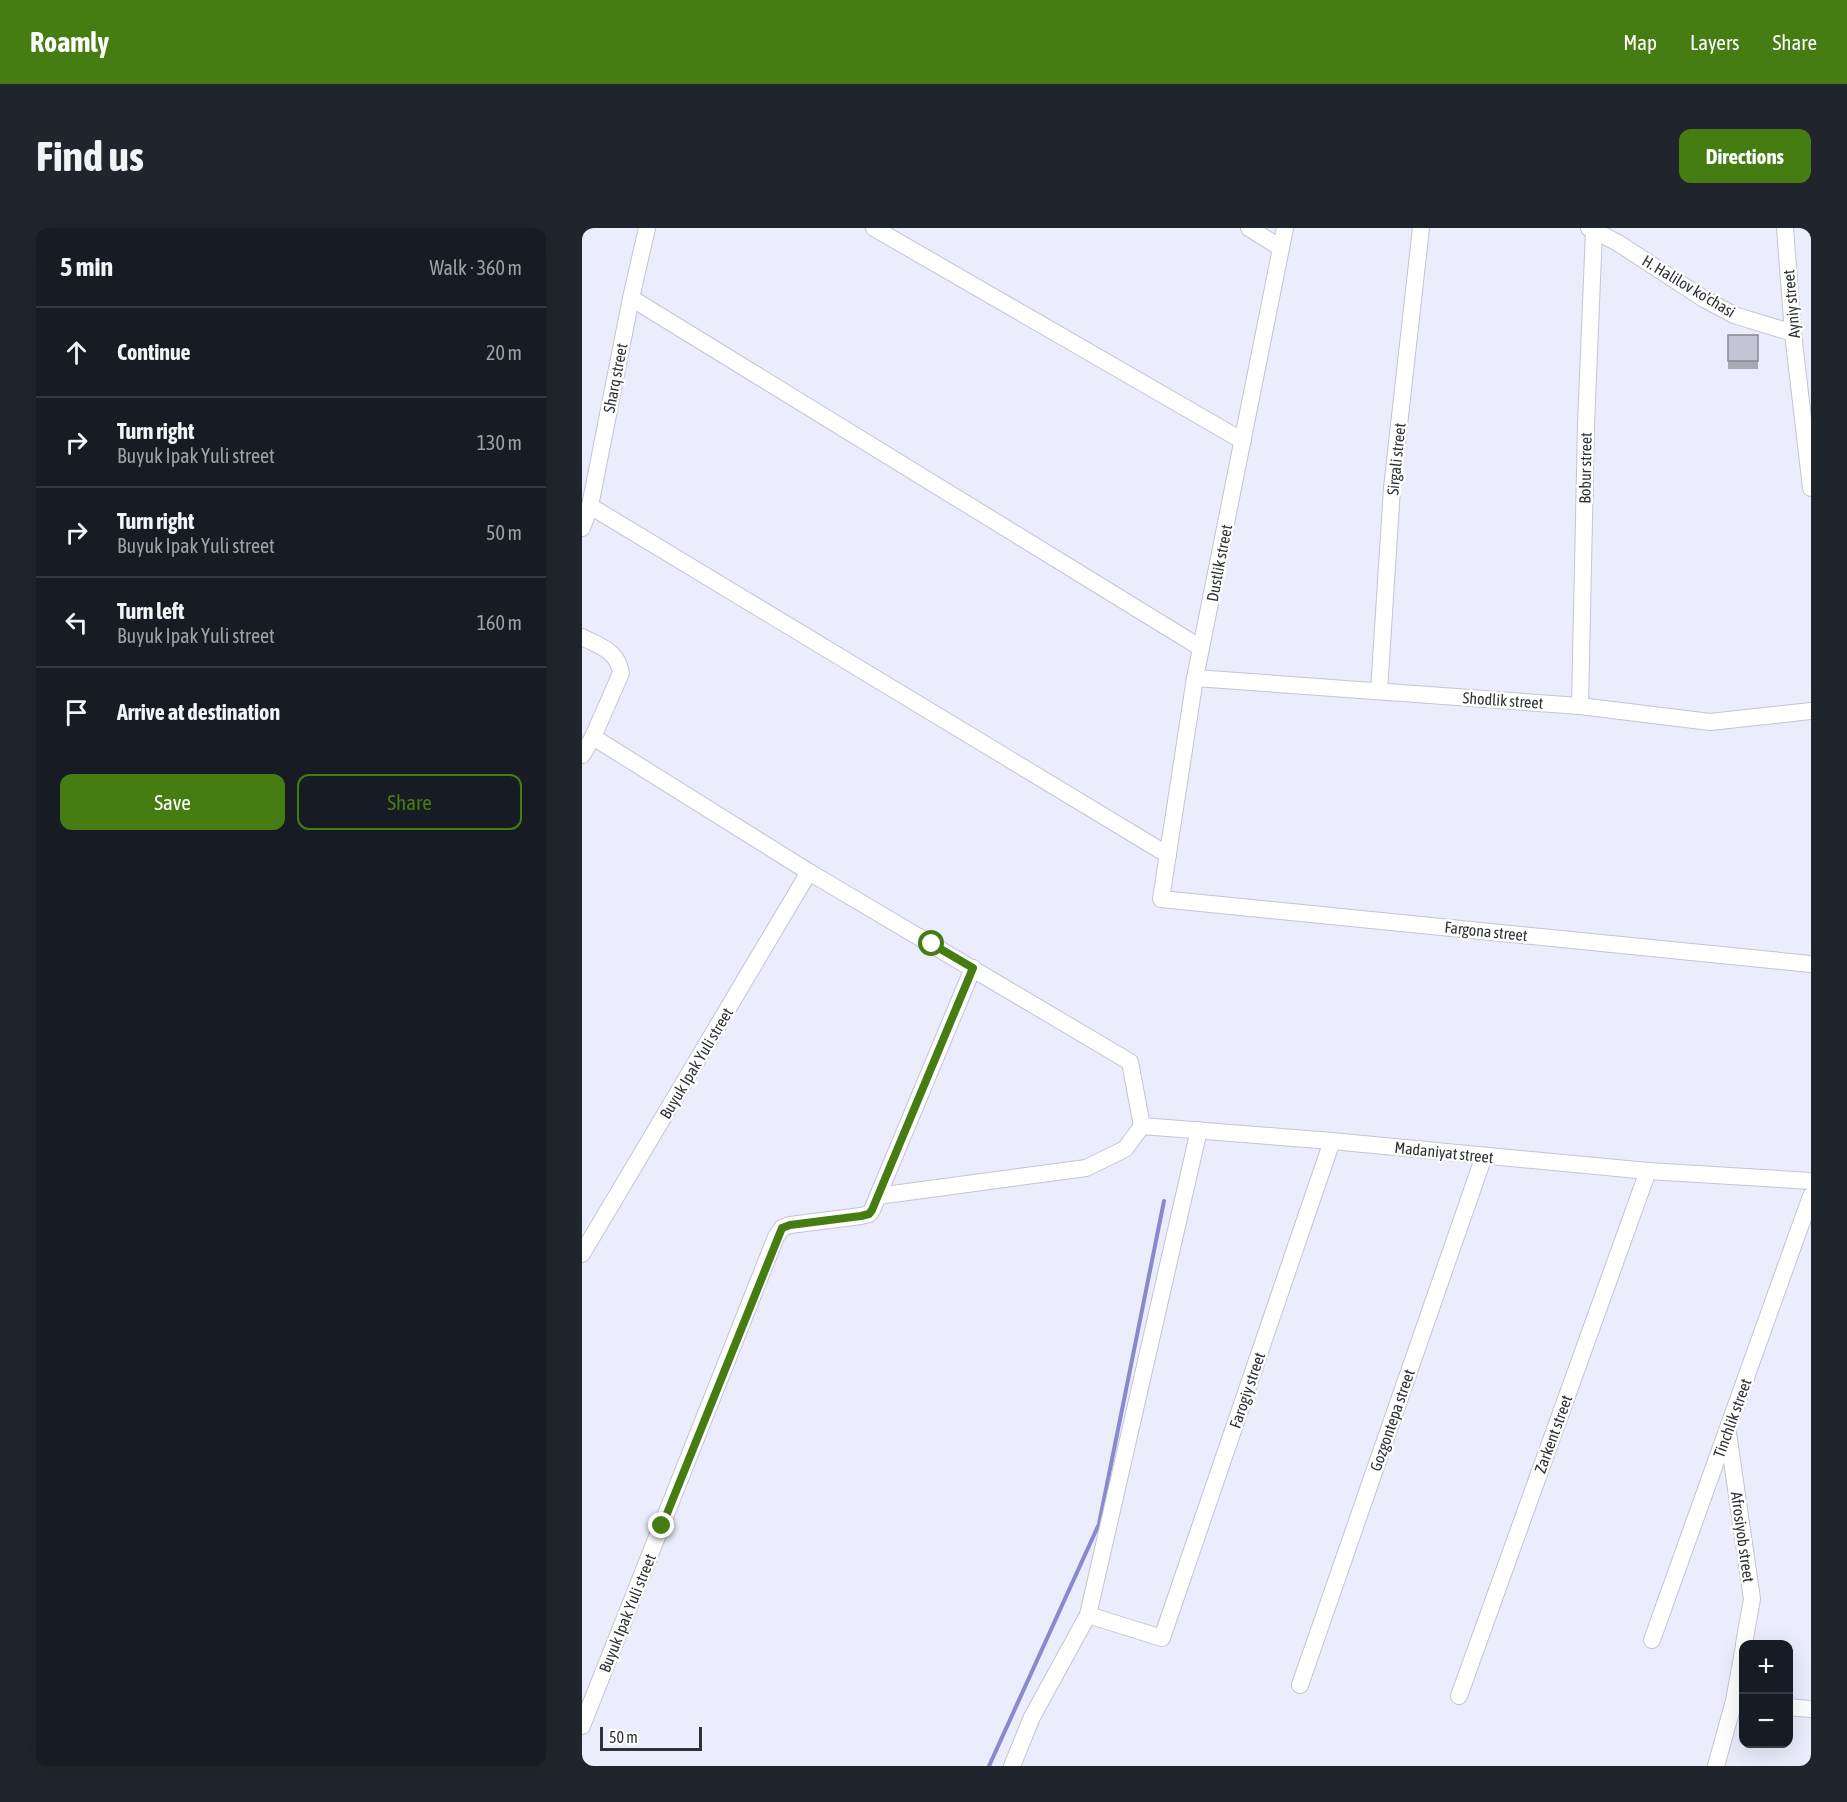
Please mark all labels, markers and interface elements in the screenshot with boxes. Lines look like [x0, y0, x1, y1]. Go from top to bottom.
text: Roamly [30, 26, 109, 58]
text: Map [1623, 30, 1657, 54]
text: Layers [1690, 30, 1740, 54]
text: Share [1773, 30, 1817, 54]
button: Directions [1679, 129, 1811, 183]
text: Find us [36, 132, 144, 180]
street label: H. Halilov ko'chasi [1639, 251, 1739, 321]
text: 5 min [60, 252, 113, 282]
text: Walk · 360 m [430, 256, 522, 279]
street label: Ayniy street [1779, 269, 1804, 339]
icon: ahead [60, 336, 93, 369]
text: Continue [117, 339, 191, 365]
text: 20 m [486, 341, 522, 364]
street label: Sharq street [599, 341, 632, 414]
text: Turn right [117, 418, 194, 444]
street label: Sirgali street [1383, 421, 1410, 496]
icon: right [60, 426, 93, 459]
text: 130 m [477, 431, 522, 454]
street label: Bobur street [1575, 432, 1595, 504]
text: Buyuk Ipak Yuli street [117, 444, 275, 467]
text: Turn right [117, 508, 194, 534]
icon: right [60, 516, 93, 549]
text: 50 m [486, 521, 522, 544]
street label: Dustlik street [1203, 523, 1235, 603]
text: Buyuk Ipak Yuli street [117, 534, 275, 557]
text: Turn left [117, 598, 184, 624]
icon: left [60, 606, 93, 639]
text: 160 m [477, 611, 522, 634]
text: Buyuk Ipak Yuli street [117, 624, 275, 647]
street label: Shodlik street [1462, 688, 1544, 712]
icon: arrive [60, 696, 93, 729]
text: Arrive at destination [117, 699, 280, 725]
button: Save [60, 774, 285, 830]
button: Share [297, 774, 522, 830]
street label: Fargona street [1444, 918, 1529, 945]
route start [918, 930, 944, 956]
street label: Buyuk Ipak Yuli street [656, 1004, 737, 1122]
street label: Madaniyat street [1394, 1138, 1495, 1167]
street label: Farogiy street [1226, 1349, 1269, 1431]
street label: Gozgontepa street [1366, 1366, 1419, 1474]
street label: Tinchlik street [1709, 1376, 1755, 1460]
street label: Zarkent street [1531, 1392, 1576, 1476]
street label: Afrosiyob street [1727, 1490, 1758, 1584]
route end [648, 1512, 674, 1538]
street label: Buyuk Ipak Yuli street [595, 1551, 660, 1675]
map controls [1739, 1640, 1793, 1748]
button: + [1739, 1640, 1793, 1694]
button: − [1739, 1694, 1793, 1748]
scale bar [600, 1724, 702, 1752]
text: 50 m [609, 1728, 638, 1746]

